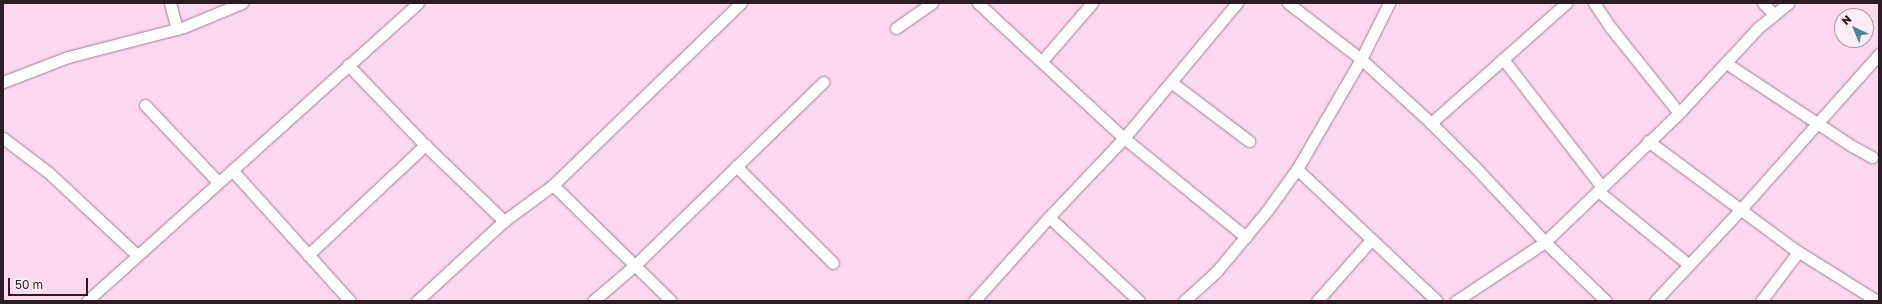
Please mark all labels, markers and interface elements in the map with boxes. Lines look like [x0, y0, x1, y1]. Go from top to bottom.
north arrow [1834, 8, 1874, 48]
text: N [1838, 12, 1854, 27]
scale bar [10, 270, 90, 296]
text: 50 m [15, 277, 43, 292]

